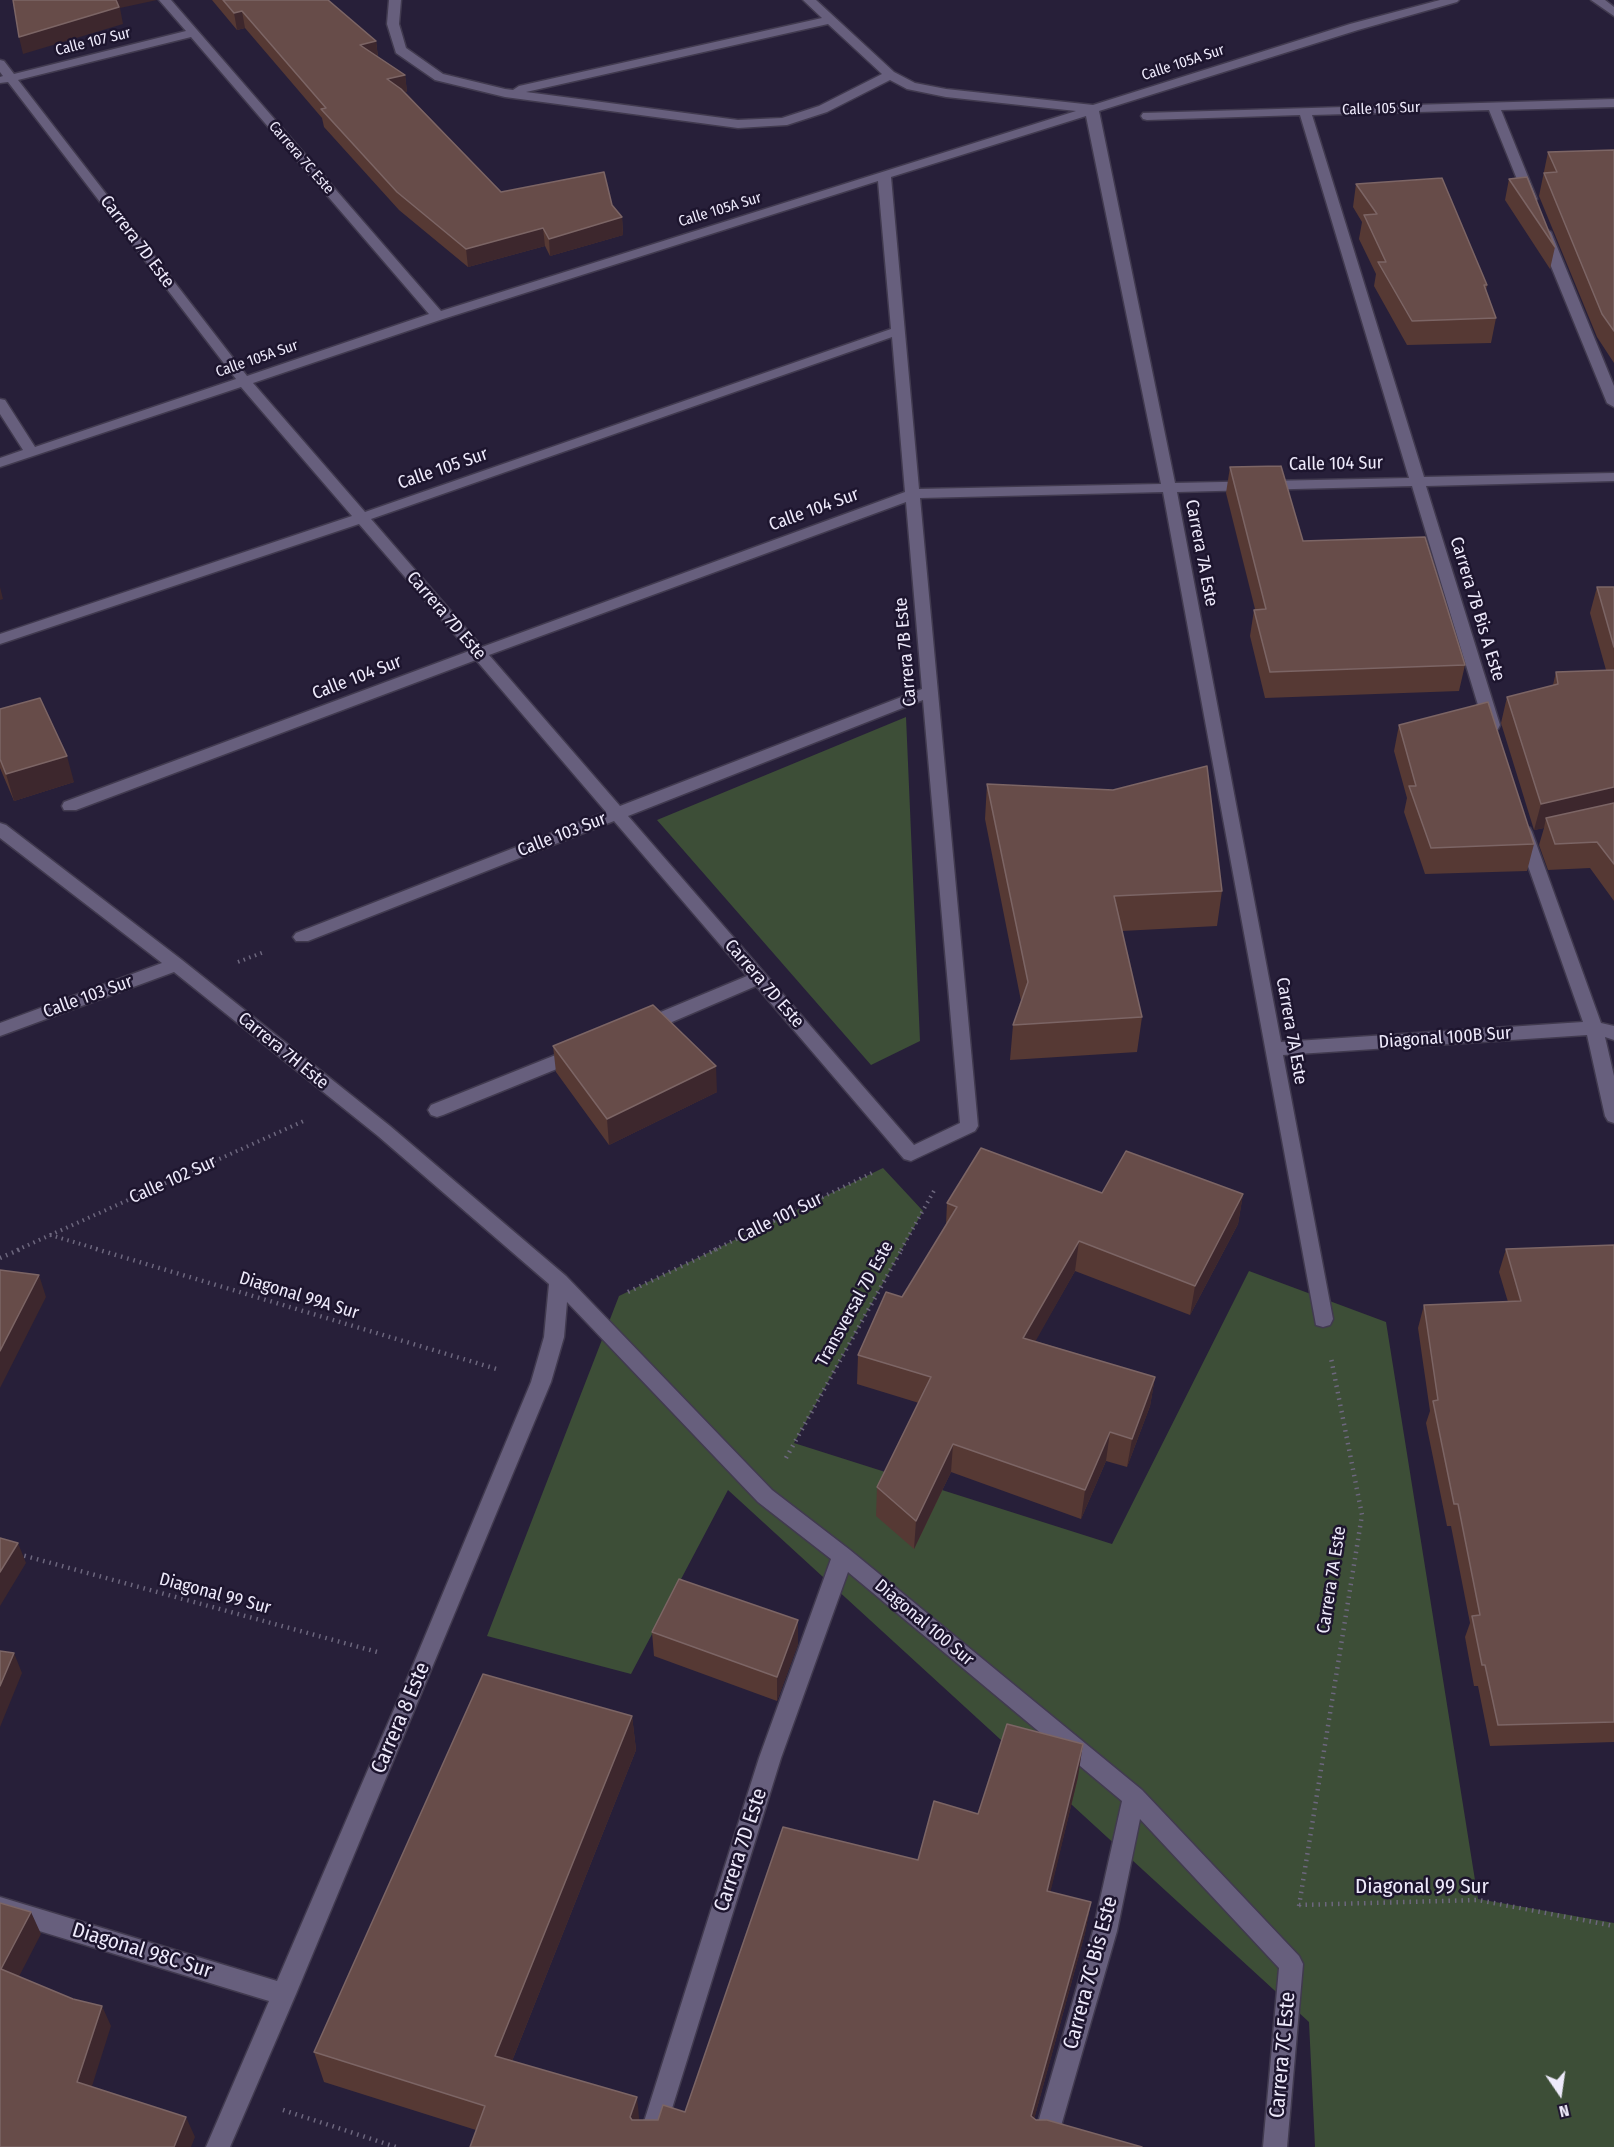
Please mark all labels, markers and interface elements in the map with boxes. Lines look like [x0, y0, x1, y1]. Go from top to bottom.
street label: Calle 107 Sur [53, 24, 133, 60]
street label: Calle 105A Sur [1139, 41, 1227, 85]
street label: Calle 105 Sur [1342, 99, 1420, 119]
street label: Carrera 7C Este [265, 118, 337, 198]
street label: Calle 105A Sur [676, 189, 764, 231]
street label: Carrera 7D Este [95, 192, 179, 292]
street label: Calle 105A Sur [213, 337, 301, 381]
street label: Calle 105 Sur [395, 444, 491, 494]
street label: Calle 104 Sur [1289, 452, 1383, 476]
street label: Calle 104 Sur [766, 484, 862, 536]
street label: Carrera 7A Este [1180, 498, 1222, 608]
street label: Carrera 7B Bis A Este [1445, 534, 1509, 684]
street label: Carrera 7D Este [402, 567, 490, 665]
street label: Carrera 7B Este [890, 597, 922, 707]
street label: Calle 104 Sur [309, 651, 405, 705]
street label: Calle 103 Sur [515, 808, 609, 862]
street label: Carrera 7D Este [720, 935, 808, 1033]
street label: Calle 103 Sur [40, 971, 136, 1023]
street label: Carrera 7A Este [1271, 976, 1311, 1086]
street label: Carrera 7H Este [233, 1008, 333, 1094]
street label: Diagonal 100B Sur [1378, 1023, 1512, 1053]
street label: Calle 102 Sur [126, 1151, 220, 1209]
street label: Calle 101 Sur [734, 1188, 826, 1248]
street label: Transversal 7D Este [812, 1238, 898, 1370]
street label: Diagonal 99A Sur [237, 1268, 361, 1324]
street label: Carrera 7A Este [1313, 1525, 1351, 1635]
street label: Diagonal 99 Sur [157, 1569, 273, 1619]
street label: Diagonal 100 Sur [870, 1575, 978, 1671]
street label: Carrera 8 Este [366, 1659, 436, 1777]
street label: Carrera 7D Este [709, 1785, 773, 1915]
street label: Diagonal 99 Sur [1355, 1874, 1489, 1900]
street label: Carrera 7C Bis Este [1058, 1894, 1124, 2052]
street label: Diagonal 98C Sur [69, 1918, 215, 1984]
street label: Carrera 7C Este [1265, 1991, 1301, 2119]
north arrow [1530, 2063, 1590, 2123]
text: N [1557, 2101, 1571, 2121]

